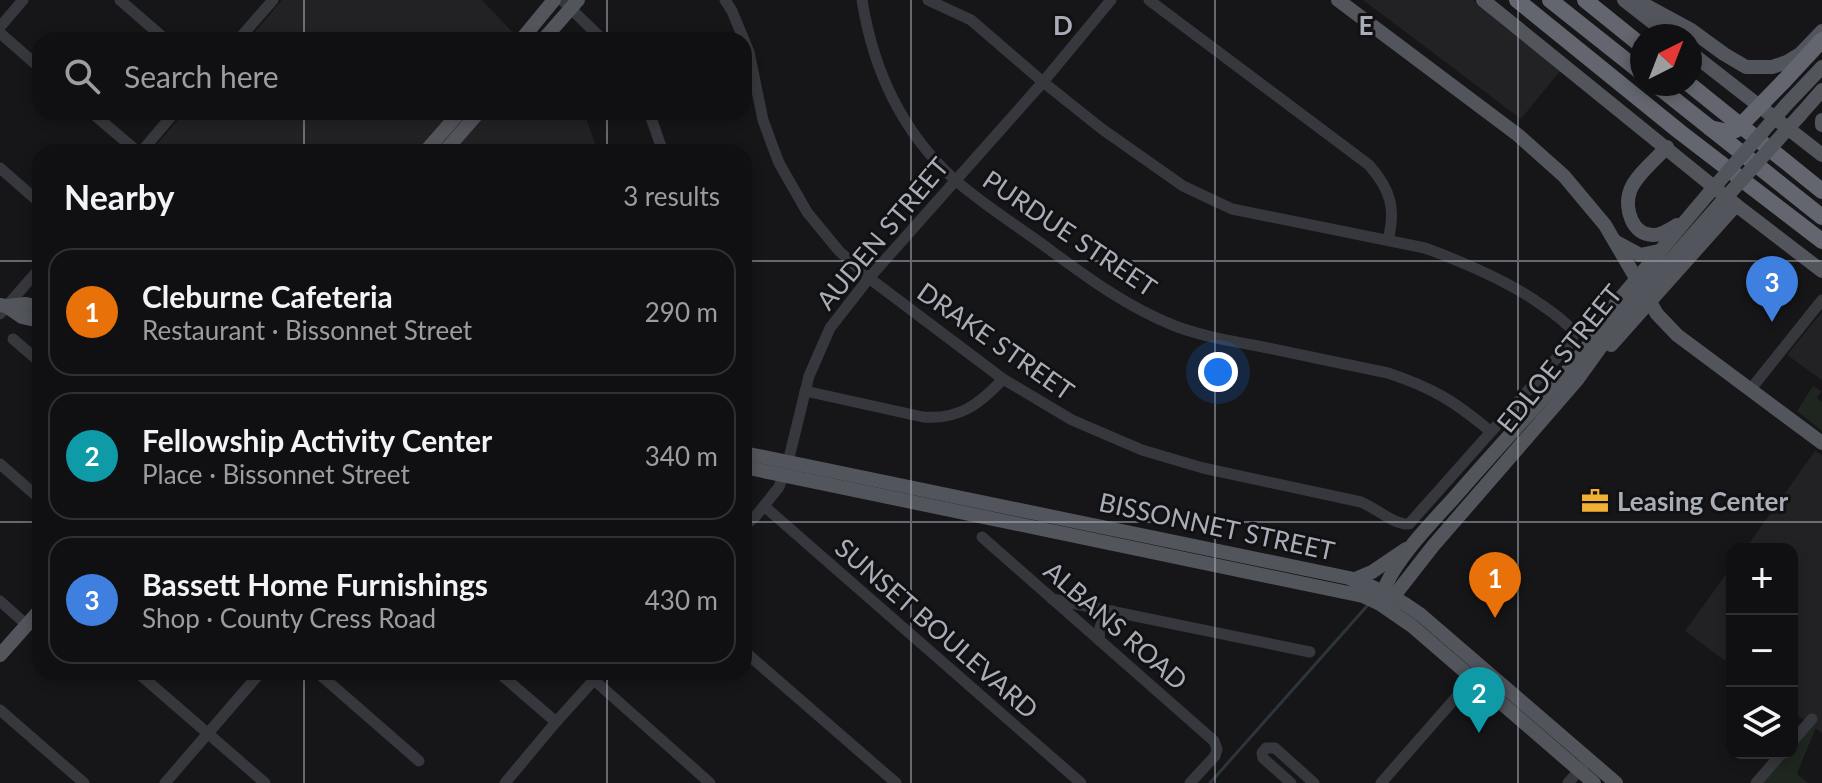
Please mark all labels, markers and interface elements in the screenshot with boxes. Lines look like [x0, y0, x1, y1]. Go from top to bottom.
text: D [1053, 9, 1073, 41]
text: E [1359, 9, 1373, 41]
north arrow [1630, 24, 1702, 96]
search box [32, 32, 752, 120]
icon: search [60, 54, 104, 98]
text: Search here [124, 58, 279, 94]
street label: AUDEN STREET [809, 150, 955, 316]
street label: PURDUE STREET [977, 163, 1163, 303]
text: Nearby [64, 176, 175, 217]
text: 3 results [623, 180, 720, 212]
pin: 3 [1746, 256, 1798, 322]
street label: DRAKE STREET [912, 275, 1080, 407]
text: Cleburne Cafeteria [142, 278, 393, 314]
street label: EDLOE STREET [1490, 278, 1628, 438]
text: 1 [84, 296, 100, 328]
text: 290 m [645, 296, 718, 328]
text: Restaurant · Bissonnet Street [142, 314, 472, 346]
your location [1198, 352, 1238, 392]
text: Fellowship Activity Center [142, 422, 492, 458]
text: 2 [84, 440, 100, 472]
text: 340 m [645, 440, 718, 472]
text: Place · Bissonnet Street [142, 458, 410, 490]
street label: BISSONNET STREET [1096, 485, 1338, 567]
place label: Leasing Center [1617, 485, 1788, 517]
office icon: Leasing Center [1580, 486, 1610, 516]
street label: SUNSET BOULEVARD [829, 531, 1045, 725]
map controls [1726, 543, 1798, 759]
button: + [1726, 543, 1798, 615]
pin: 1 [1469, 552, 1521, 618]
street label: ALBANS ROAD [1038, 554, 1194, 696]
text: Bassett Home Furnishings [142, 566, 488, 602]
text: 3 [84, 584, 100, 616]
text: 430 m [645, 584, 718, 616]
text: Shop · County Cress Road [142, 602, 436, 634]
button: − [1726, 615, 1798, 687]
pin: 2 [1453, 667, 1505, 733]
button: layers [1726, 687, 1798, 759]

